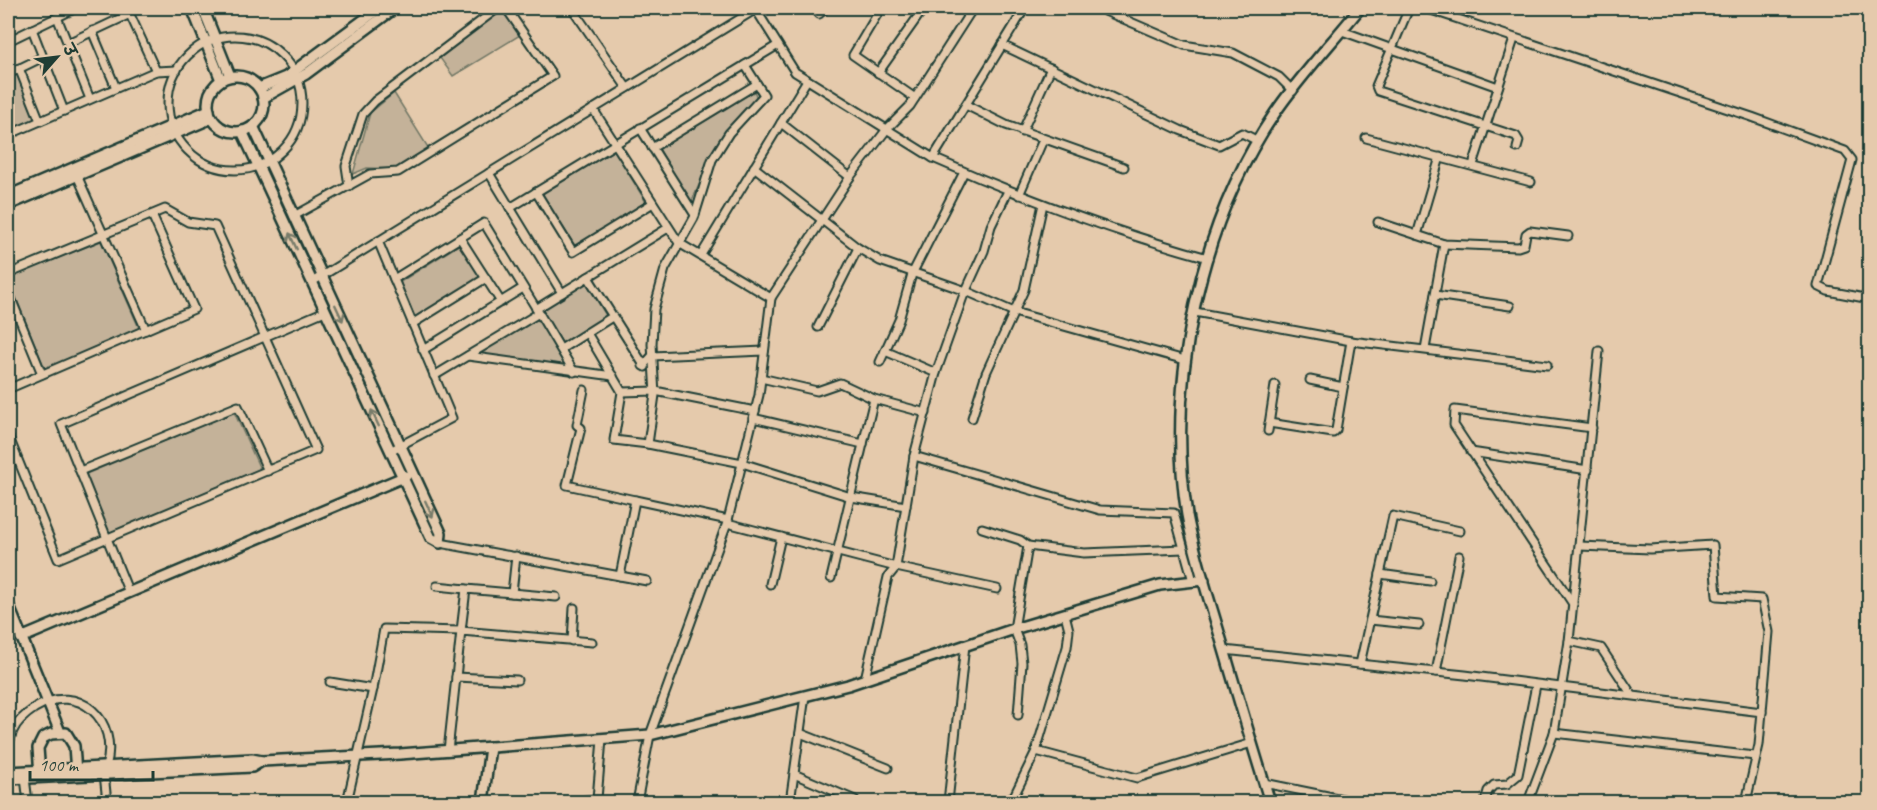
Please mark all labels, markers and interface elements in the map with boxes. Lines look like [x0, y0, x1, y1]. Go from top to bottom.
north arrow [27, 27, 87, 87]
text: उ [57, 39, 81, 61]
one-way arrow [286, 233, 298, 251]
one-way arrow [333, 303, 345, 321]
one-way arrow [369, 410, 380, 428]
one-way arrow [424, 499, 436, 517]
scale bar [30, 744, 153, 782]
text: 100 m [39, 754, 80, 776]

